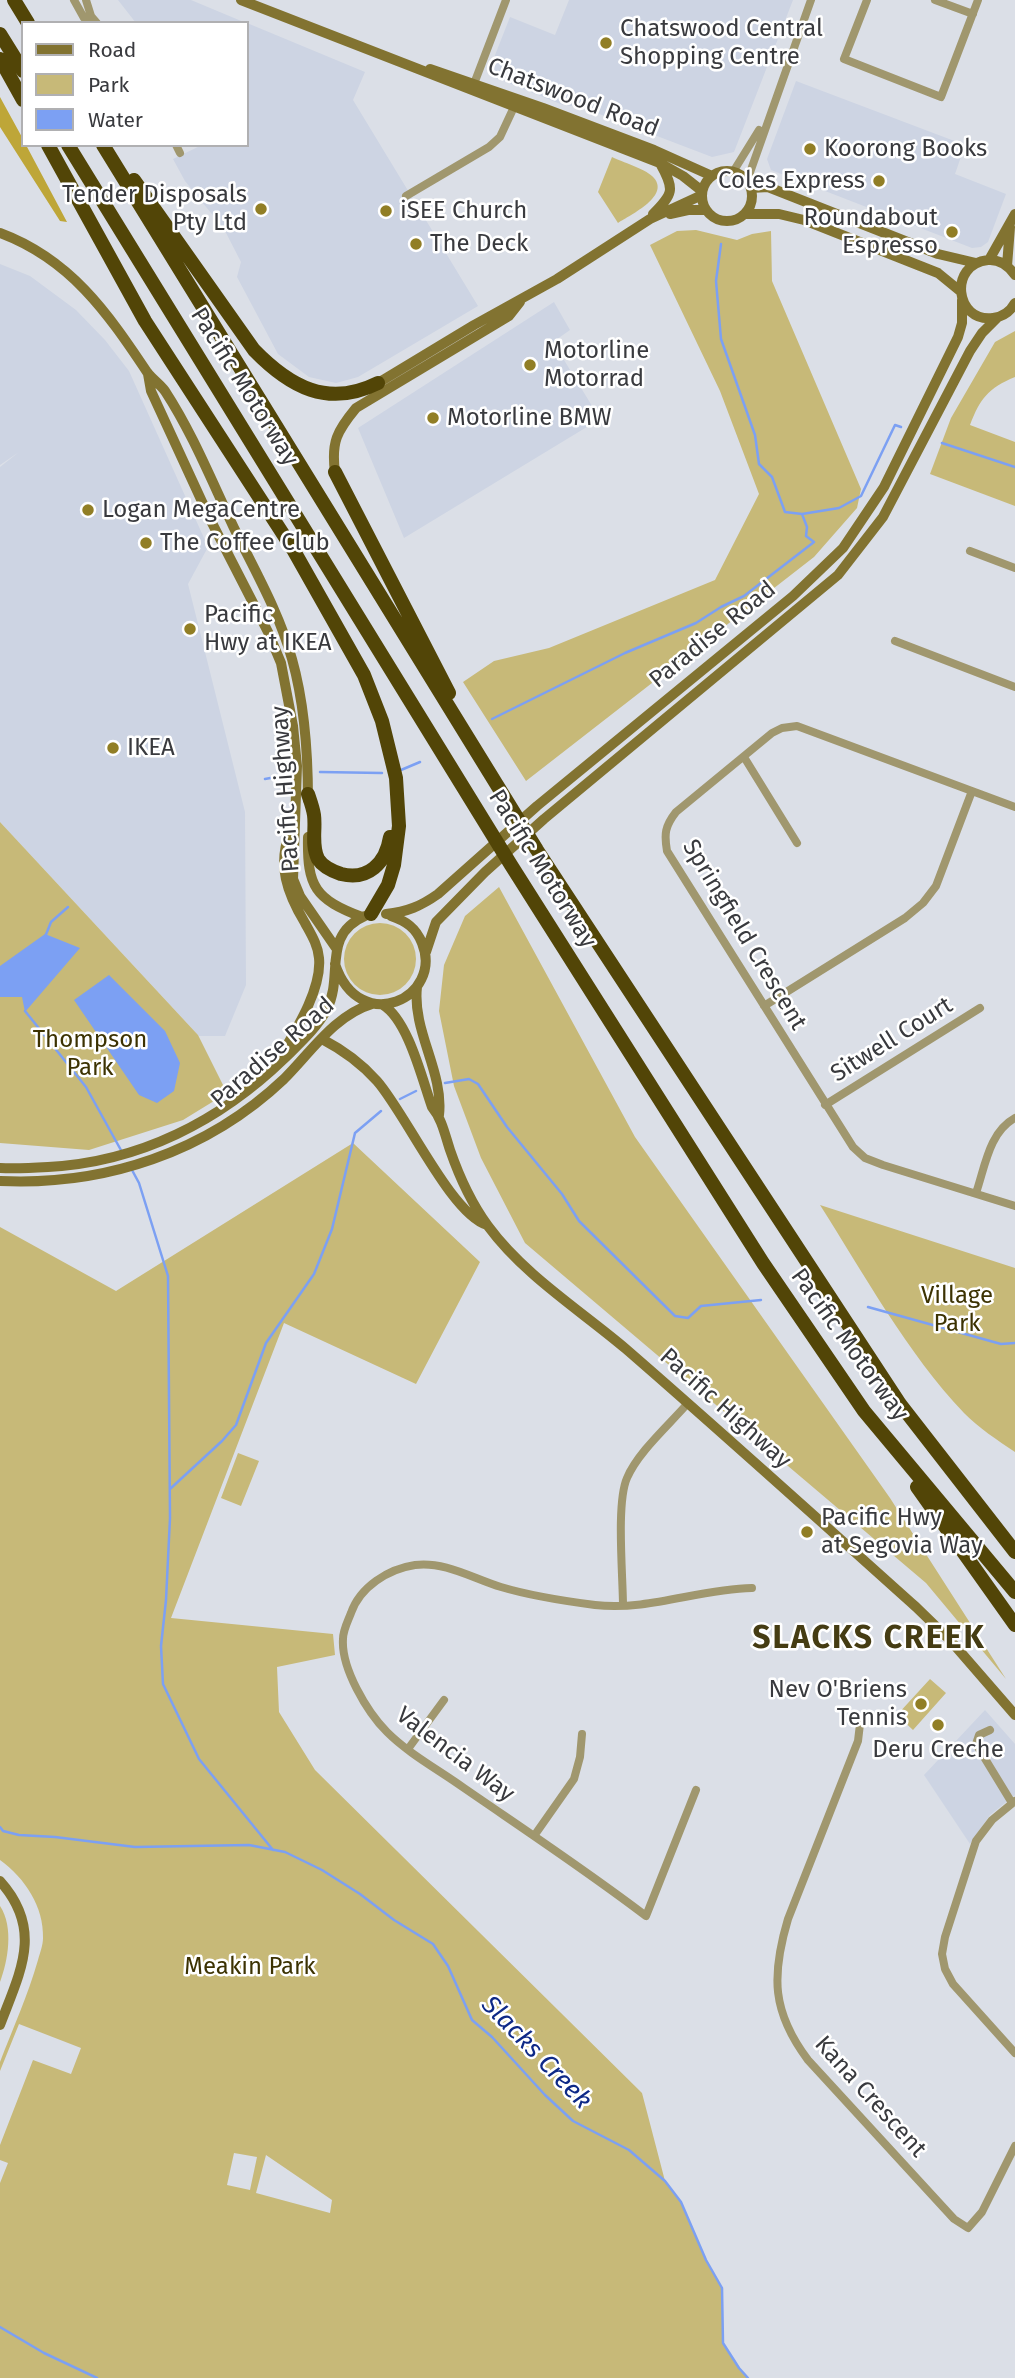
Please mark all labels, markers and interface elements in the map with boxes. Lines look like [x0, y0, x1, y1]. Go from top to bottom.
place label: Chatswood Central Shopping Centre [620, 15, 823, 71]
legend [21, 21, 248, 147]
marker: Chatswood Central Shopping Centre [598, 35, 614, 51]
text: Road [88, 37, 136, 63]
street label: Chatswood Road [483, 52, 663, 144]
text: Park [88, 72, 129, 98]
text: Water [88, 107, 143, 133]
place label: Koorong Books [824, 135, 987, 163]
marker: Koorong Books [802, 141, 818, 157]
place label: Coles Express [718, 167, 865, 195]
marker: Coles Express [871, 173, 887, 189]
place label: Tender Disposals Pty Ltd [62, 181, 247, 237]
place label: iSEE Church [400, 197, 527, 225]
marker: Tender Disposals Pty Ltd [253, 201, 269, 217]
marker: iSEE Church [378, 203, 394, 219]
place label: Roundabout Espresso [803, 204, 938, 260]
marker: Roundabout Espresso [944, 224, 960, 240]
place label: The Deck [430, 230, 528, 258]
marker: The Deck [408, 236, 424, 252]
street label: Pacific Motorway [184, 303, 304, 471]
place label: Motorline Motorrad [544, 337, 649, 393]
marker: Motorline Motorrad [522, 357, 538, 373]
place label: Motorline BMW [447, 404, 612, 432]
marker: Motorline BMW [425, 410, 441, 426]
place label: Logan MegaCentre [102, 496, 300, 524]
marker: Logan MegaCentre [80, 502, 96, 518]
place label: The Coffee Club [160, 529, 330, 557]
marker: The Coffee Club [138, 535, 154, 551]
street label: Paradise Road [644, 575, 782, 695]
place label: Pacific Hwy at IKEA [204, 601, 332, 657]
marker: Pacific Hwy at IKEA [182, 621, 198, 637]
street label: Pacific Highway [266, 705, 306, 873]
place label: IKEA [127, 734, 175, 762]
marker: IKEA [105, 740, 121, 756]
street label: Pacific Motorway [482, 785, 602, 953]
street label: Springfield Crescent [676, 835, 812, 1035]
street label: Sitwell Court [826, 991, 958, 1089]
street label: Paradise Road [205, 992, 341, 1114]
park label: Thompson Park [33, 1026, 147, 1082]
street label: Pacific Motorway [784, 1263, 914, 1427]
park label: Village Park [921, 1282, 993, 1338]
street label: Pacific Highway [653, 1343, 797, 1475]
place label: Pacific Hwy at Segovia Way [821, 1504, 983, 1560]
marker: Pacific Hwy at Segovia Way [799, 1524, 815, 1540]
district label: SLACKS CREEK [754, 1620, 984, 1658]
place label: Nev O'Briens Tennis [769, 1676, 907, 1732]
marker: Nev O'Briens Tennis [913, 1696, 929, 1712]
street label: Valencia Way [390, 1701, 520, 1809]
marker: Deru Creche [930, 1717, 946, 1733]
place label: Deru Creche [872, 1736, 1004, 1764]
park label: Meakin Park [184, 1953, 316, 1981]
water label: Slacks Creek [474, 1990, 598, 2116]
street label: Kana Crescent [808, 2030, 932, 2164]

